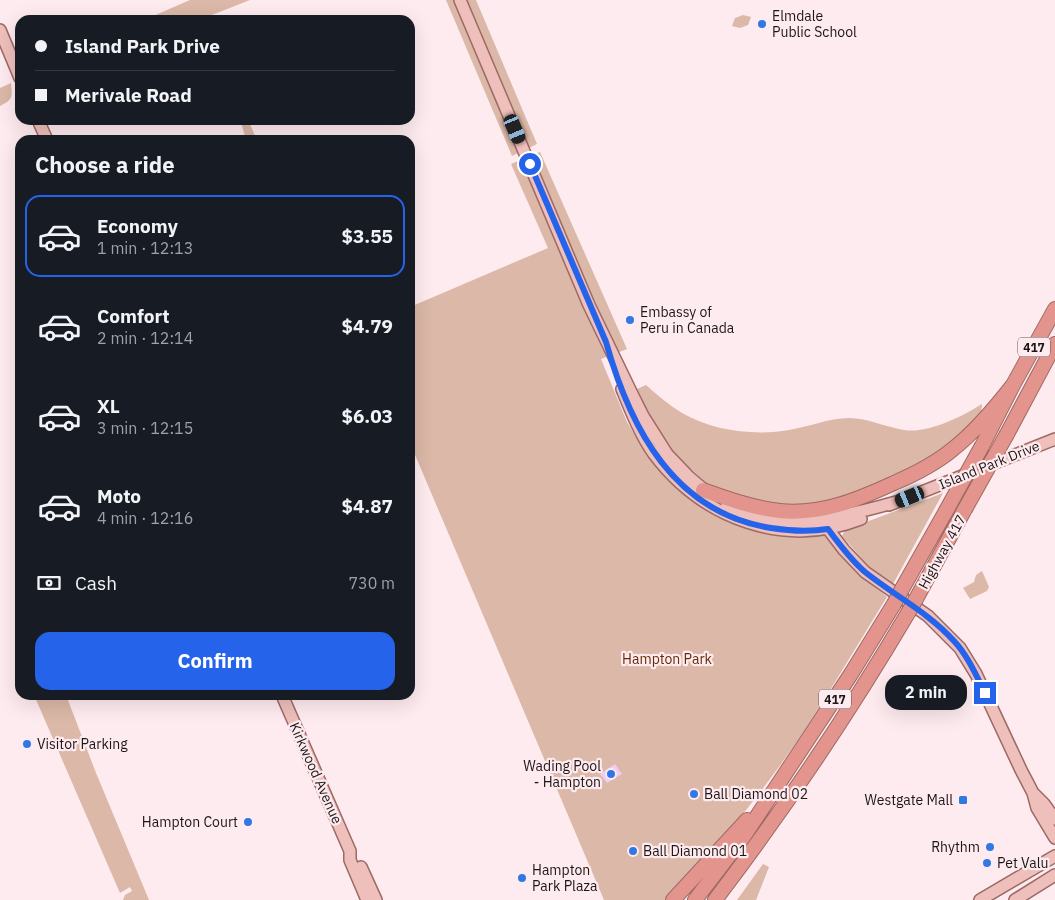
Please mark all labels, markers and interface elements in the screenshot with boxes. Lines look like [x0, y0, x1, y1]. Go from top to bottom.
place label: Elmdale Public School [772, 7, 857, 41]
marker: Elmdale Public School [756, 18, 768, 30]
text: Island Park Drive [65, 34, 220, 58]
text: Merivale Road [65, 83, 192, 107]
car [502, 112, 527, 146]
text: Choose a ride [35, 150, 175, 179]
route start [519, 153, 541, 175]
icon: car [37, 214, 82, 259]
text: Economy [97, 214, 178, 238]
text: $3.55 [341, 224, 393, 248]
text: 1 min · 12:13 [97, 238, 193, 258]
place label: Embassy of Peru in Canada [640, 303, 735, 337]
icon: car [37, 304, 82, 349]
text: Comfort [97, 304, 170, 328]
text: $4.79 [341, 314, 393, 338]
marker: Embassy of Peru in Canada [624, 314, 636, 326]
text: 2 min · 12:14 [97, 328, 193, 348]
road number: 417 [1018, 338, 1050, 357]
icon: car [37, 394, 82, 439]
text: XL [97, 394, 120, 418]
text: $6.03 [341, 404, 393, 428]
text: 3 min · 12:15 [97, 418, 193, 438]
street label: Island Park Drive [936, 436, 1042, 493]
icon: car [37, 484, 82, 529]
text: Moto [97, 484, 141, 508]
car [893, 484, 926, 510]
text: $4.87 [341, 494, 393, 518]
text: 4 min · 12:16 [97, 508, 193, 528]
street label: Highway 417 [914, 512, 970, 592]
icon: cash [35, 569, 63, 597]
text: Cash [75, 571, 117, 595]
text: 730 m [348, 573, 395, 593]
button: Confirm [35, 632, 395, 690]
park label: Hampton Park [622, 650, 713, 668]
callout: 2 min [885, 676, 968, 710]
text: 2 min [905, 682, 947, 702]
route end [974, 682, 996, 704]
road number: 417 [819, 690, 851, 709]
street label: Kirkwood Avenue [286, 719, 347, 827]
place label: Visitor Parking [37, 735, 128, 753]
marker: Visitor Parking [21, 738, 33, 750]
place label: Wading Pool - Hampton [523, 757, 601, 791]
marker: Wading Pool - Hampton [605, 768, 617, 780]
place label: Ball Diamond 02 [704, 785, 808, 803]
marker: Ball Diamond 02 [688, 788, 700, 800]
place label: Westgate Mall [864, 791, 953, 809]
marker: Westgate Mall [957, 794, 969, 806]
place label: Hampton Court [142, 813, 238, 831]
marker: Hampton Court [242, 816, 254, 828]
place label: Rhythm [931, 838, 980, 856]
marker: Rhythm [984, 841, 996, 853]
place label: Ball Diamond 01 [643, 842, 747, 860]
marker: Ball Diamond 01 [627, 845, 639, 857]
place label: Pet Valu [997, 854, 1048, 872]
marker: Pet Valu [981, 857, 993, 869]
place label: Hampton Park Plaza [532, 861, 598, 895]
marker: Hampton Park Plaza [516, 872, 528, 884]

